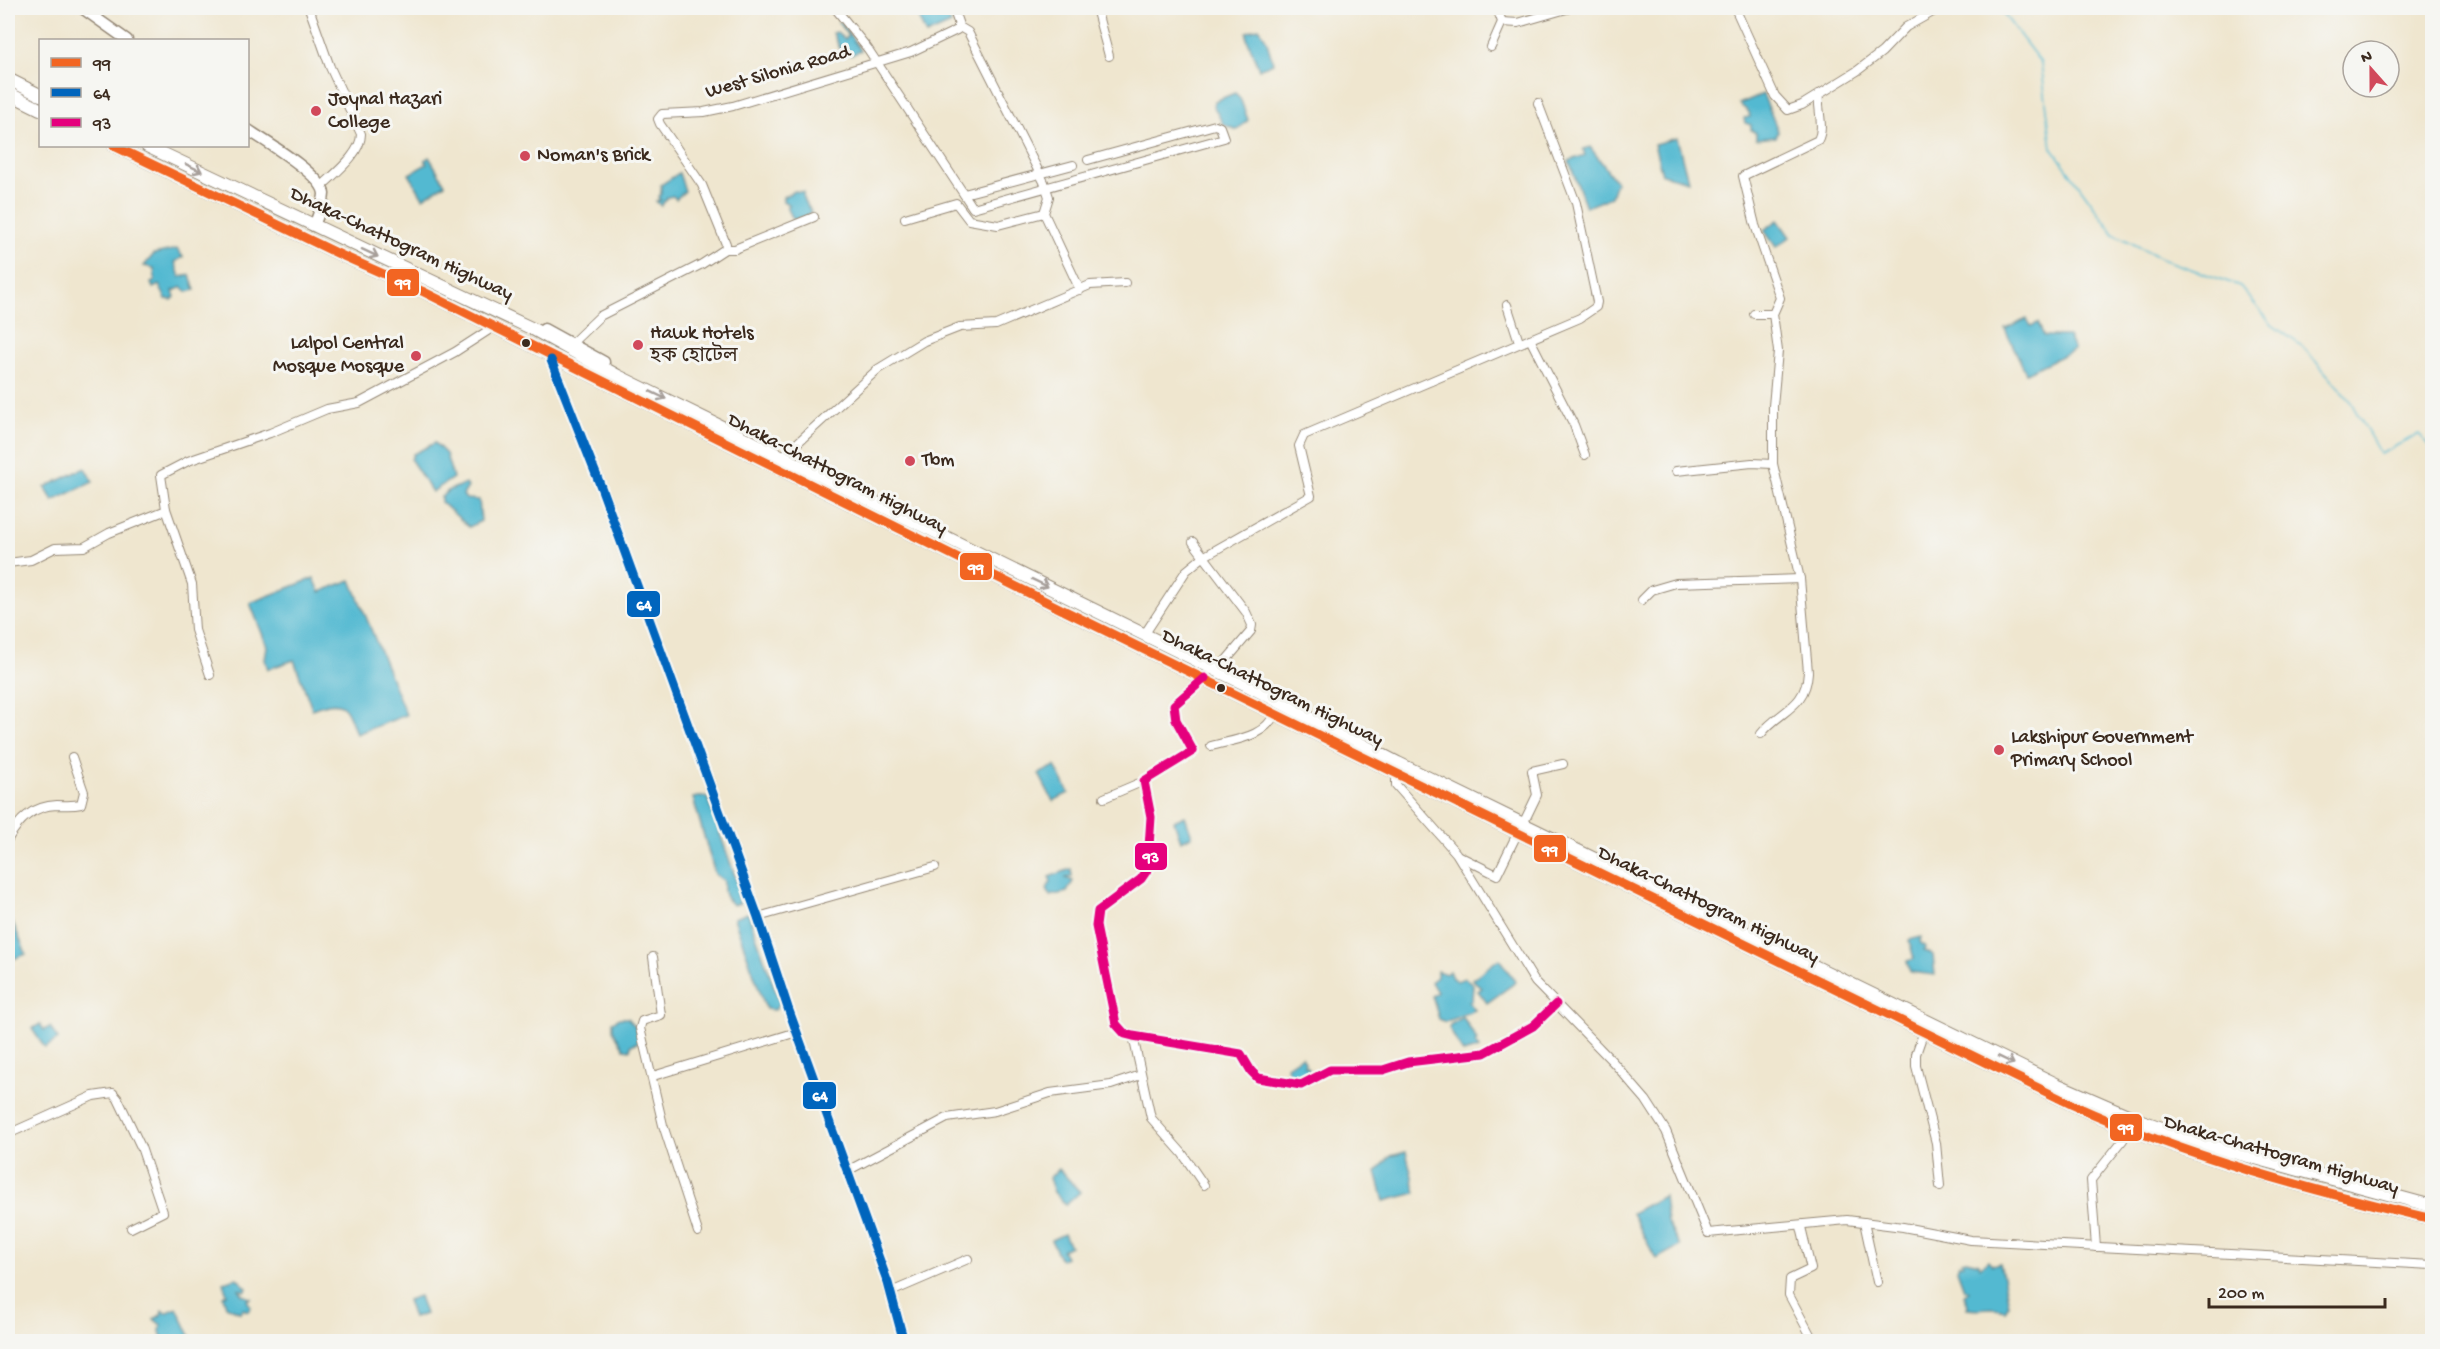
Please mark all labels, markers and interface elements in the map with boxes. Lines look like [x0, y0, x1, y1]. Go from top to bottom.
legend [39, 39, 249, 147]
north arrow [2341, 39, 2401, 99]
street label: West Silonia Road [703, 41, 855, 105]
text: N [2359, 47, 2376, 69]
text: 99 [92, 55, 111, 76]
text: 64 [93, 85, 111, 106]
place label: Joynal Hazari College [328, 89, 442, 135]
marker: Joynal Hazari College [309, 104, 323, 118]
text: 93 [92, 115, 111, 136]
place label: Noman's Brick [537, 145, 652, 168]
marker: Noman's Brick [518, 149, 532, 163]
one-way arrow [185, 163, 203, 175]
street label: Dhaka-Chattogram Highway [284, 182, 516, 307]
one-way arrow [361, 248, 379, 260]
line badge: 99 [386, 268, 420, 297]
text: 99 [394, 276, 411, 295]
place label: Hawk Hotels হক হোটেল [649, 323, 754, 369]
place label: Lalpol Central Mosque Mosque [273, 333, 405, 379]
unlabelled marker [520, 337, 532, 349]
marker: Hawk Hotels হক হোটেল [631, 338, 645, 352]
marker: Lalpol Central Mosque Mosque [409, 349, 423, 363]
one-way arrow [648, 390, 666, 402]
street label: Dhaka-Chattogram Highway [722, 409, 951, 541]
place label: Tbm [921, 450, 954, 473]
marker: Tbm [903, 454, 917, 468]
line badge: 99 [959, 552, 993, 581]
text: 99 [967, 561, 984, 580]
one-way arrow [1031, 578, 1049, 589]
line badge: 64 [626, 590, 661, 618]
text: 64 [636, 598, 652, 617]
street label: Dhaka-Chattogram Highway [1156, 624, 1387, 753]
unlabelled marker [1215, 682, 1227, 694]
place label: Lakshipur Government Primary School [2010, 727, 2195, 773]
marker: Lakshipur Government Primary School [1992, 743, 2006, 757]
line badge: 99 [1533, 834, 1567, 863]
street label: Dhaka-Chattogram Highway [1592, 841, 1823, 970]
line badge: 93 [1134, 842, 1168, 871]
text: 99 [1541, 843, 1558, 862]
text: 93 [1142, 850, 1159, 869]
one-way arrow [1997, 1054, 2015, 1066]
line badge: 64 [802, 1081, 837, 1110]
text: 64 [812, 1089, 828, 1108]
street label: Dhaka-Chattogram Highway [2159, 1111, 2401, 1201]
line badge: 99 [2109, 1113, 2143, 1142]
text: 99 [2117, 1121, 2134, 1140]
scale bar [2209, 1271, 2384, 1309]
text: 200 m [2218, 1284, 2265, 1305]

